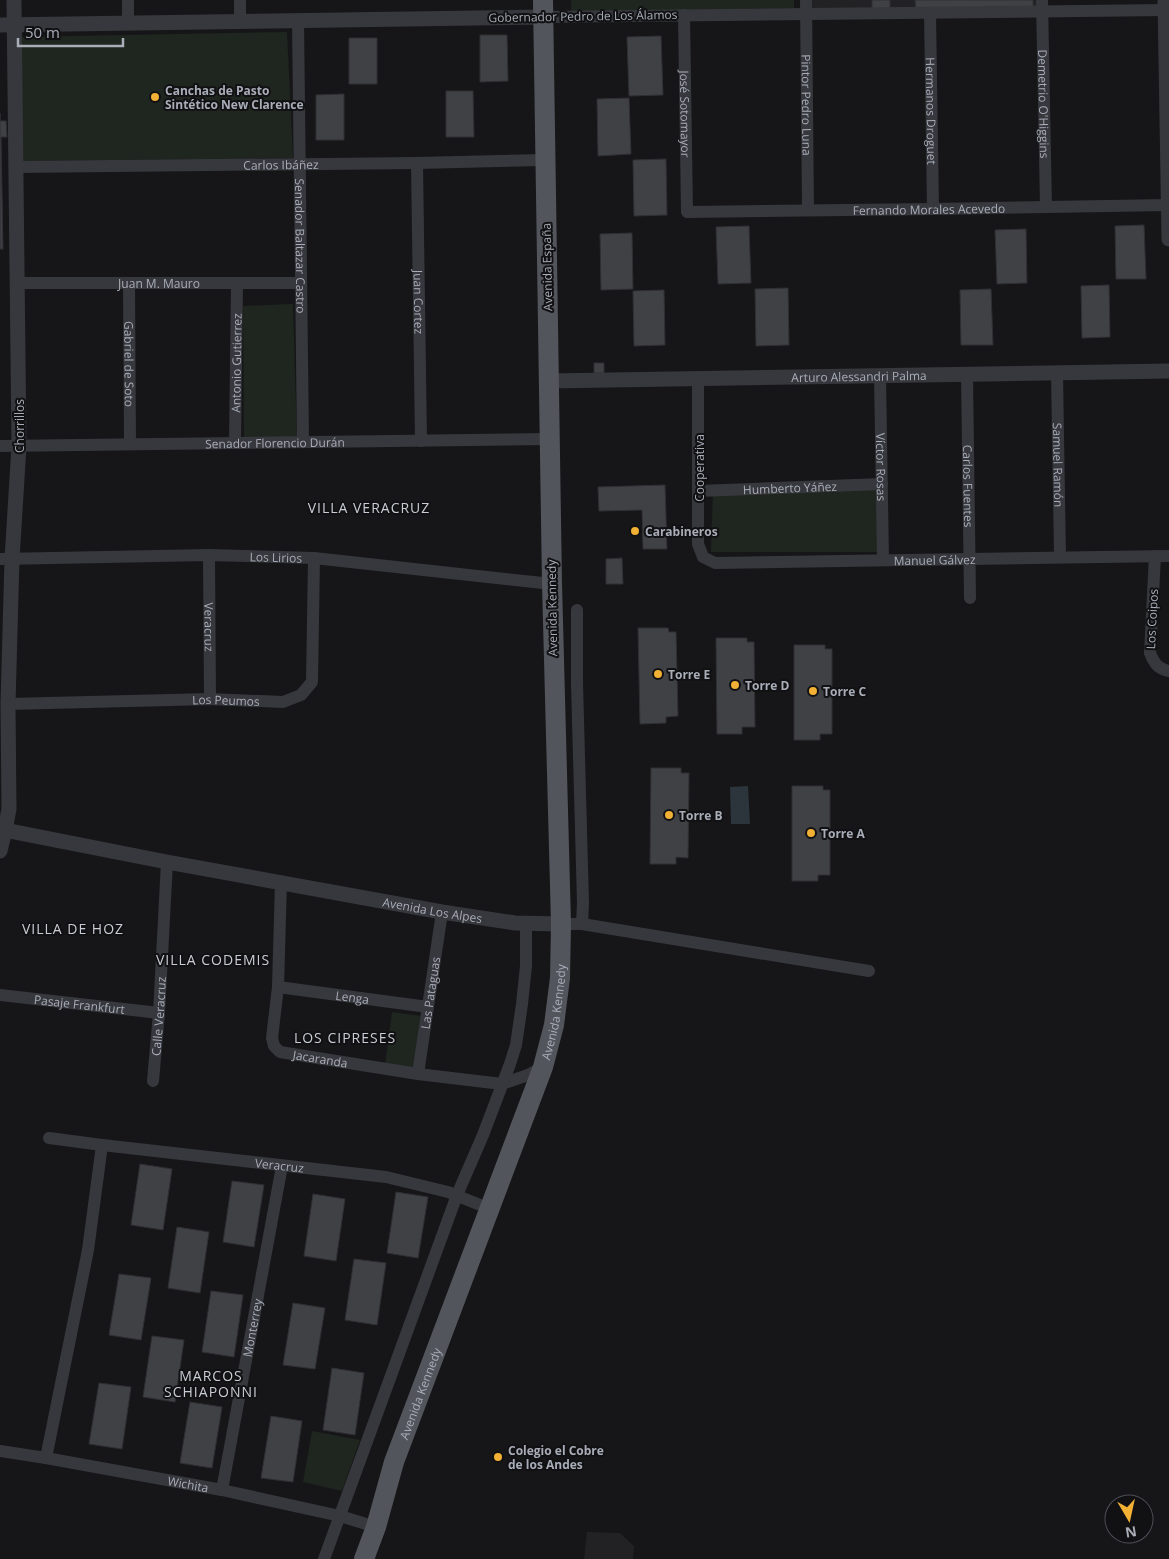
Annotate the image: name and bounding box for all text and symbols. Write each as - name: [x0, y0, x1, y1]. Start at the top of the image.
- street label: Gobernador Pedro de Los Álamos: [488, 6, 678, 26]
- scale bar: [18, 15, 122, 47]
- text: 50 m: [25, 22, 60, 42]
- street label: Demetrio O'Higgins: [1034, 49, 1054, 159]
- street label: Pintor Pedro Luna: [798, 54, 816, 156]
- street label: Hermanos Droguet: [922, 57, 941, 165]
- street label: José Sotomayor: [676, 69, 695, 158]
- place label: Canchas de Pasto Sintético New Clarence: [165, 82, 304, 113]
- marker: Canchas de Pasto Sintético New Clarence: [149, 91, 161, 103]
- street label: Carlos Ibáñez: [243, 155, 319, 173]
- street label: Senador Baltazar Castro: [291, 178, 310, 314]
- street label: Fernando Morales Acevedo: [853, 199, 1005, 218]
- street label: Avenida España: [538, 223, 556, 311]
- street label: Juan Cortez: [410, 269, 428, 335]
- street label: Juan M. Mauro: [117, 275, 200, 292]
- street label: Antonio Gutierrez: [227, 313, 245, 413]
- street label: Gabriel de Soto: [121, 321, 138, 407]
- street label: Arturo Alessandri Palma: [791, 366, 927, 386]
- street label: Chorrillos: [11, 399, 28, 453]
- street label: Samuel Ramón: [1049, 423, 1068, 507]
- street label: Senador Florencio Durán: [205, 433, 345, 452]
- street label: Víctor Rosas: [872, 433, 891, 502]
- street label: Cooperativa: [691, 434, 708, 502]
- street label: Carlos Fuentes: [959, 445, 978, 528]
- street label: Humberto Yáñez: [743, 477, 838, 498]
- district label: VILLA VERACRUZ: [308, 498, 430, 517]
- place label: Carabineros: [645, 523, 718, 540]
- marker: Carabineros: [629, 525, 641, 537]
- street label: Los Lirios: [249, 548, 303, 566]
- street label: Manuel Gálvez: [894, 550, 976, 569]
- street label: Avenida Kennedy: [543, 559, 561, 657]
- street label: Los Coipos: [1142, 588, 1162, 650]
- street label: Veracruz: [201, 602, 218, 652]
- place label: Torre E: [668, 666, 710, 683]
- marker: Torre E: [652, 668, 664, 680]
- place label: Torre D: [745, 677, 789, 694]
- marker: Torre D: [729, 679, 741, 691]
- place label: Torre C: [823, 683, 866, 700]
- marker: Torre C: [807, 685, 819, 697]
- street label: Los Peumos: [192, 690, 260, 710]
- place label: Torre B: [679, 807, 723, 824]
- marker: Torre B: [663, 809, 675, 821]
- place label: Torre A: [821, 825, 865, 842]
- marker: Torre A: [805, 827, 817, 839]
- street label: Avenida Los Alpes: [381, 893, 484, 926]
- district label: VILLA DE HOZ: [22, 919, 124, 938]
- district label: VILLA CODEMIS: [156, 950, 270, 969]
- street label: Las Pataguas: [416, 955, 444, 1030]
- street label: Avenida Kennedy: [537, 963, 569, 1062]
- street label: Calle Veracruz: [147, 976, 169, 1056]
- street label: Lenga: [335, 986, 370, 1008]
- street label: Pasaje Frankfurt: [33, 990, 126, 1018]
- district label: LOS CIPRESES: [294, 1028, 396, 1047]
- street label: Jacaranda: [291, 1046, 349, 1071]
- street label: Veracruz: [254, 1154, 305, 1176]
- street label: Monterrey: [238, 1296, 266, 1358]
- street label: Avenida Kennedy: [395, 1344, 445, 1442]
- district label: MARCOS SCHIAPONNI: [164, 1366, 258, 1401]
- place label: Colegio el Cobre de los Andes: [508, 1442, 604, 1473]
- marker: Colegio el Cobre de los Andes: [492, 1451, 504, 1463]
- street label: Wichita: [166, 1472, 210, 1496]
- north arrow: [1104, 1494, 1154, 1544]
- text: N: [1124, 1522, 1138, 1543]

